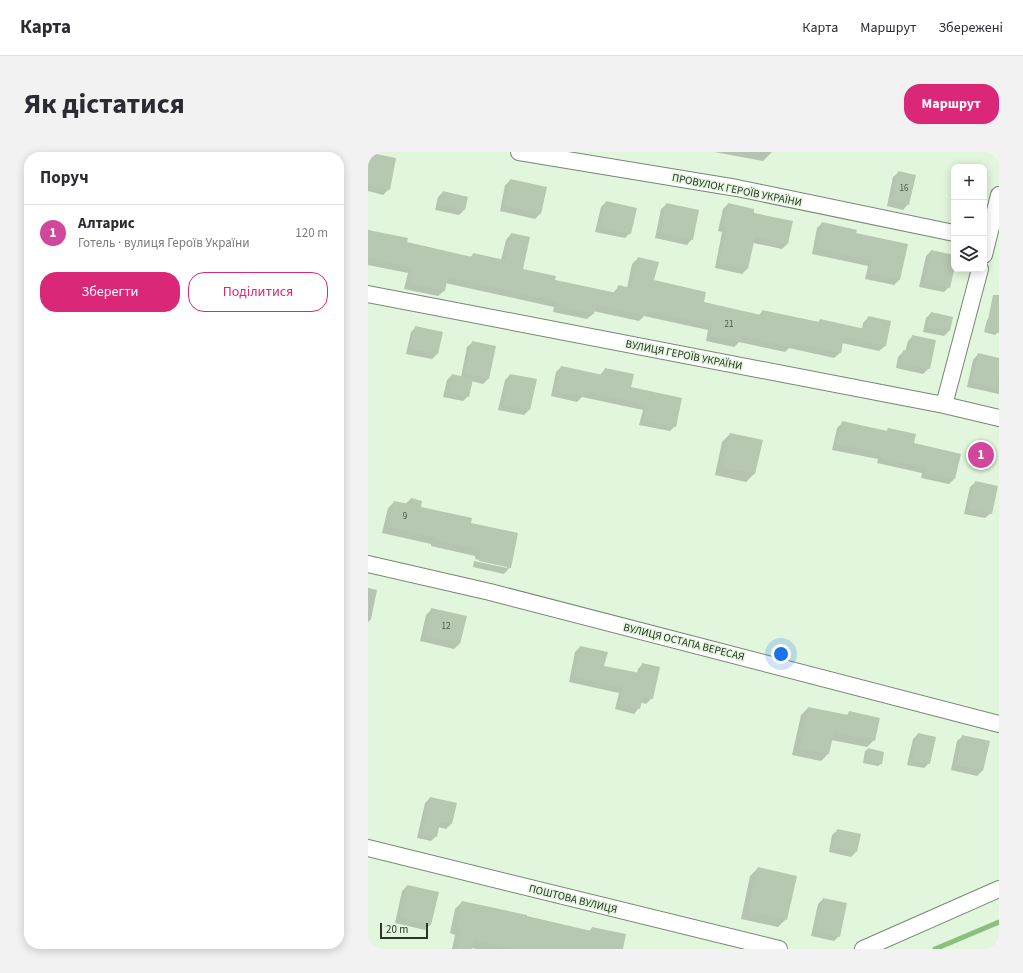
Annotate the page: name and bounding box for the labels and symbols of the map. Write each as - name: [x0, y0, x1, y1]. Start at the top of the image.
- street label: ПРОВУЛОК ГЕРОЇВ УКРАЇНИ: [671, 170, 803, 210]
- house number: 16: [900, 182, 909, 195]
- house number: 21: [725, 318, 733, 331]
- street label: ВУЛИЦЯ ГЕРОЇВ УКРАЇНИ: [624, 336, 744, 374]
- pin: 1: [968, 440, 994, 470]
- house number: 9: [403, 510, 408, 523]
- house number: 12: [442, 620, 451, 633]
- street label: ВУЛИЦЯ ОСТАПА ВЕРЕСАЯ: [622, 620, 746, 664]
- your location: [771, 644, 791, 664]
- street label: ПОШТОВА ВУЛИЦЯ: [527, 881, 619, 917]
- scale bar: [380, 921, 428, 940]

